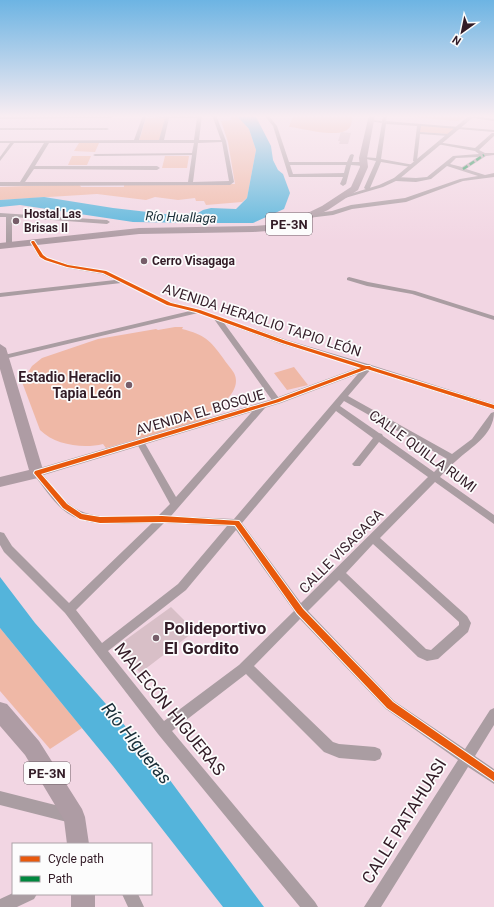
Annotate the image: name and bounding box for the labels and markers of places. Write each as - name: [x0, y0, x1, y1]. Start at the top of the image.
- place label: Hostal Las Brisas II: [24, 207, 81, 235]
- marker: Hostal Las Brisas II: [11, 216, 21, 226]
- place label: Cerro Visagaga: [152, 254, 235, 268]
- marker: Cerro Visagaga: [139, 256, 149, 266]
- place label: Estadio Heraclio Tapia León: [18, 369, 121, 401]
- marker: Estadio Heraclio Tapia León: [124, 380, 134, 390]
- place label: Polideportivo El Gordito: [164, 618, 267, 658]
- marker: Polideportivo El Gordito: [151, 633, 161, 643]

